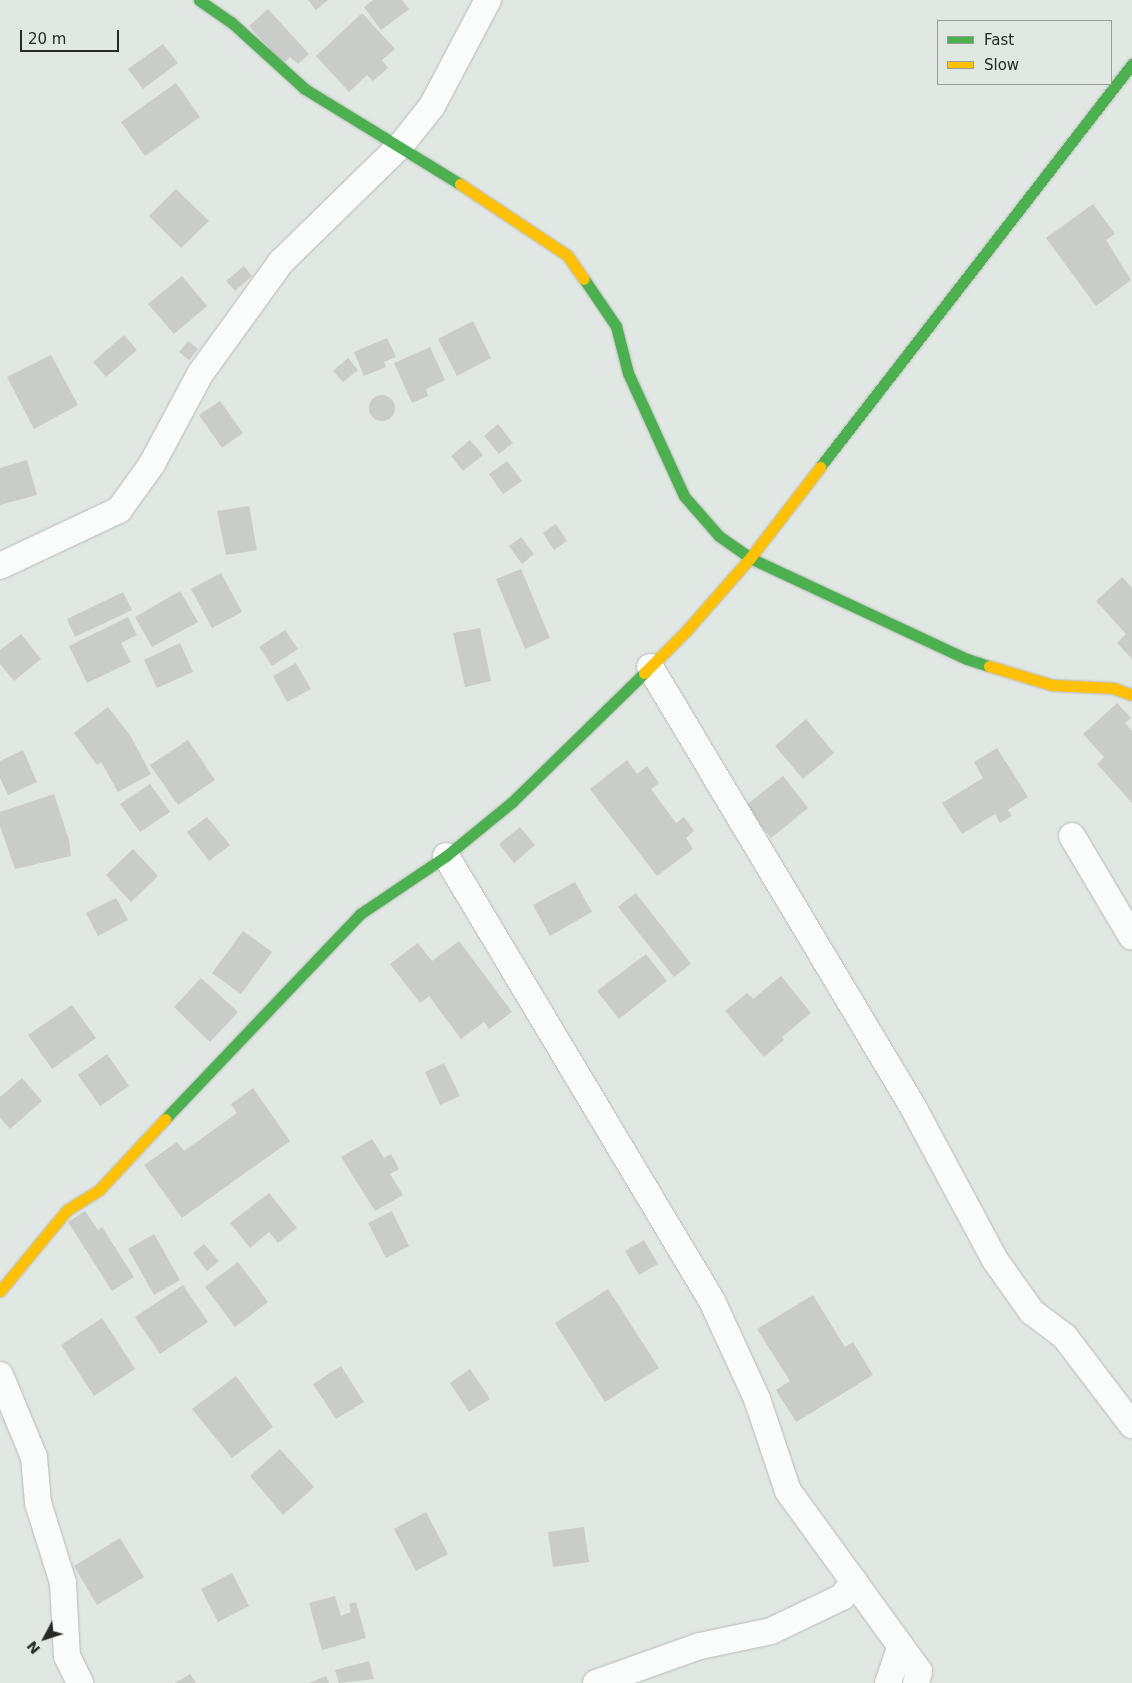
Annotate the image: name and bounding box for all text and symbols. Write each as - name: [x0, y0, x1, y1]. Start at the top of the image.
- scale bar: [22, 20, 121, 52]
- legend: [937, 20, 1112, 85]
- text: 20 m: [28, 30, 66, 48]
- text: Fast: [984, 31, 1014, 49]
- text: Slow: [984, 56, 1019, 74]
- north arrow: [20, 1613, 70, 1663]
- text: N: [24, 1638, 43, 1657]

